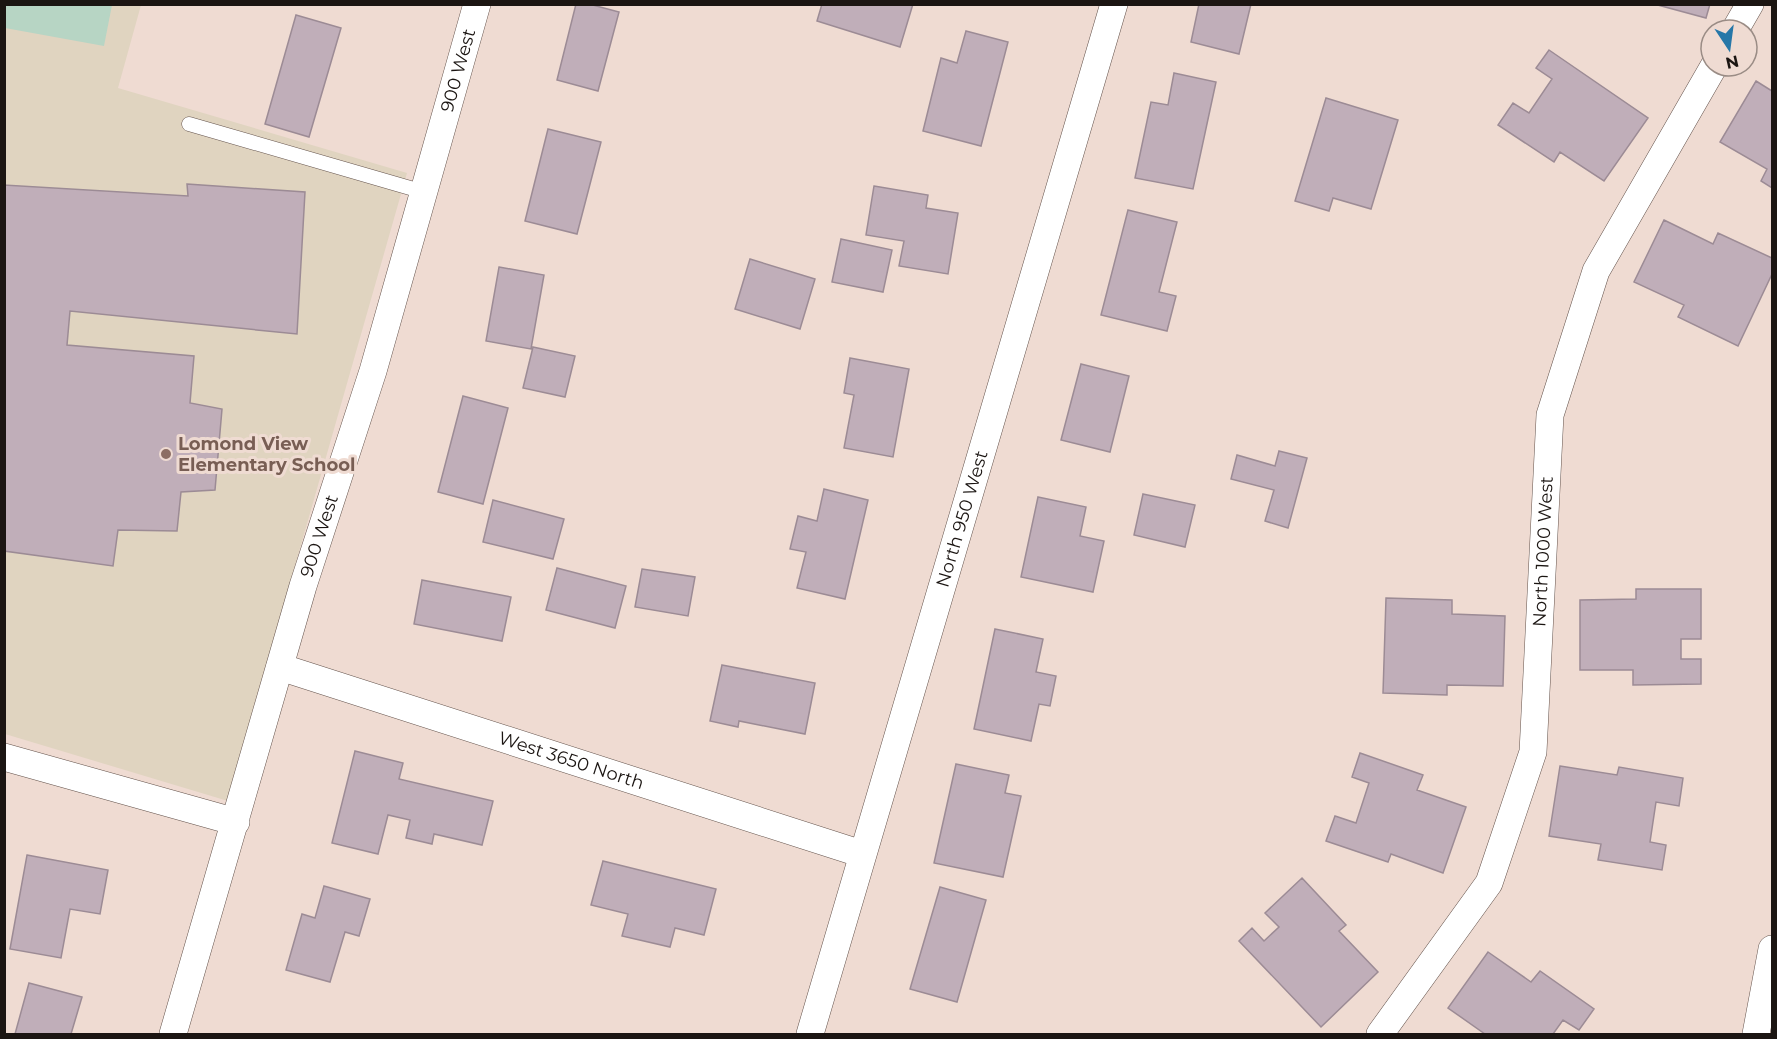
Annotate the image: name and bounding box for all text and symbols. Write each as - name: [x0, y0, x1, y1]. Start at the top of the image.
- north arrow: [1699, 18, 1759, 78]
- street label: 900 West: [436, 26, 480, 115]
- text: N: [1724, 51, 1741, 73]
- place label: Lomond View Elementary School: [178, 433, 355, 476]
- marker: Lomond View Elementary School: [159, 447, 173, 461]
- street label: North 950 West: [931, 448, 993, 590]
- street label: North 1000 West: [1528, 476, 1558, 627]
- street label: 900 West: [296, 492, 343, 580]
- street label: West 3650 North: [496, 727, 647, 794]

